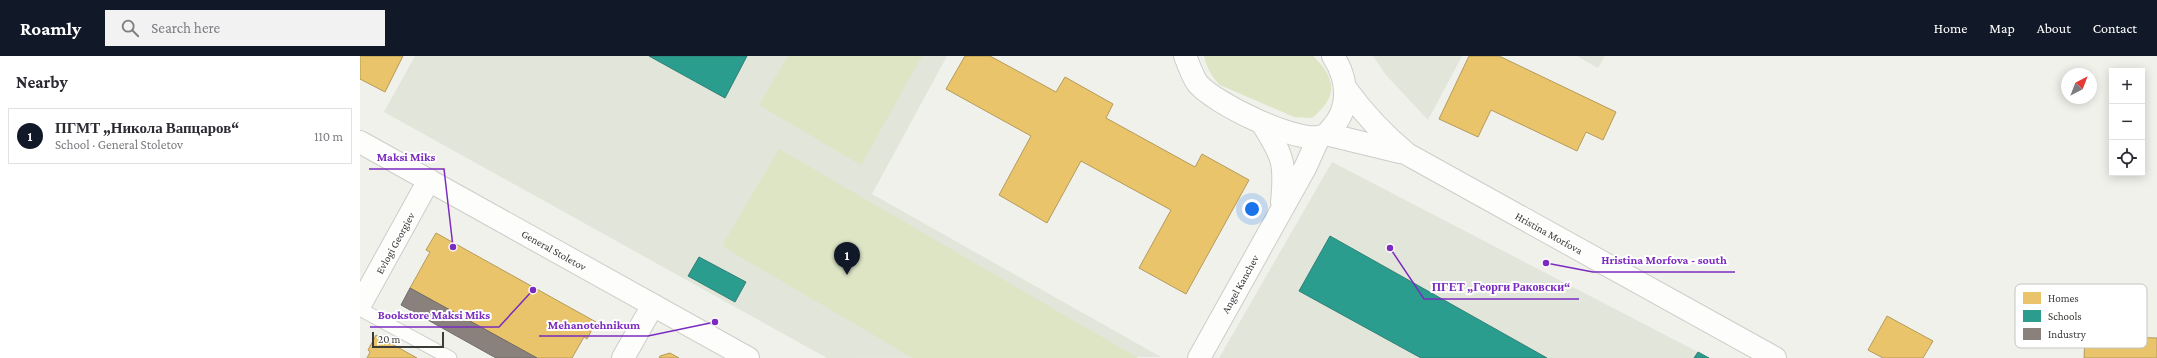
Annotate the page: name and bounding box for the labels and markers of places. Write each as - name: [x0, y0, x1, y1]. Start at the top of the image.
- callout: Maksi Miks: [369, 145, 444, 169]
- pin: 1: [834, 242, 860, 275]
- callout: Hristina Morfova - south: [1593, 248, 1735, 272]
- callout: ПГЕТ „Георги Раковски“: [1424, 275, 1579, 299]
- callout: Bookstore Maksi Miks: [370, 303, 499, 327]
- callout: Mehanotehnikum: [539, 312, 648, 336]

